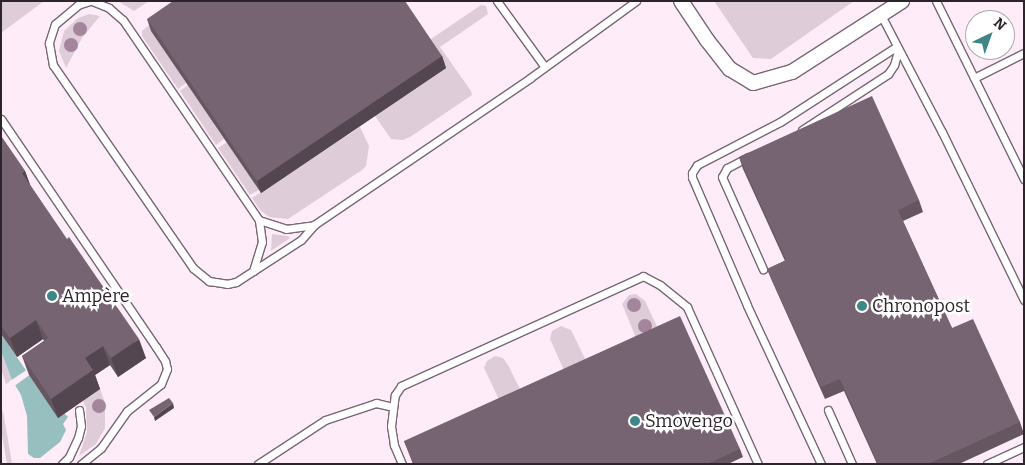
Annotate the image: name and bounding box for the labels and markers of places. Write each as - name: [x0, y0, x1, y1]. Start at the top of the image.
- place label: Ampère: [62, 285, 130, 307]
- marker: Ampère: [46, 290, 58, 302]
- place label: Chronopost: [872, 295, 970, 317]
- marker: Chronopost: [856, 300, 868, 312]
- place label: Smovengo: [645, 410, 733, 432]
- marker: Smovengo: [629, 415, 641, 427]

